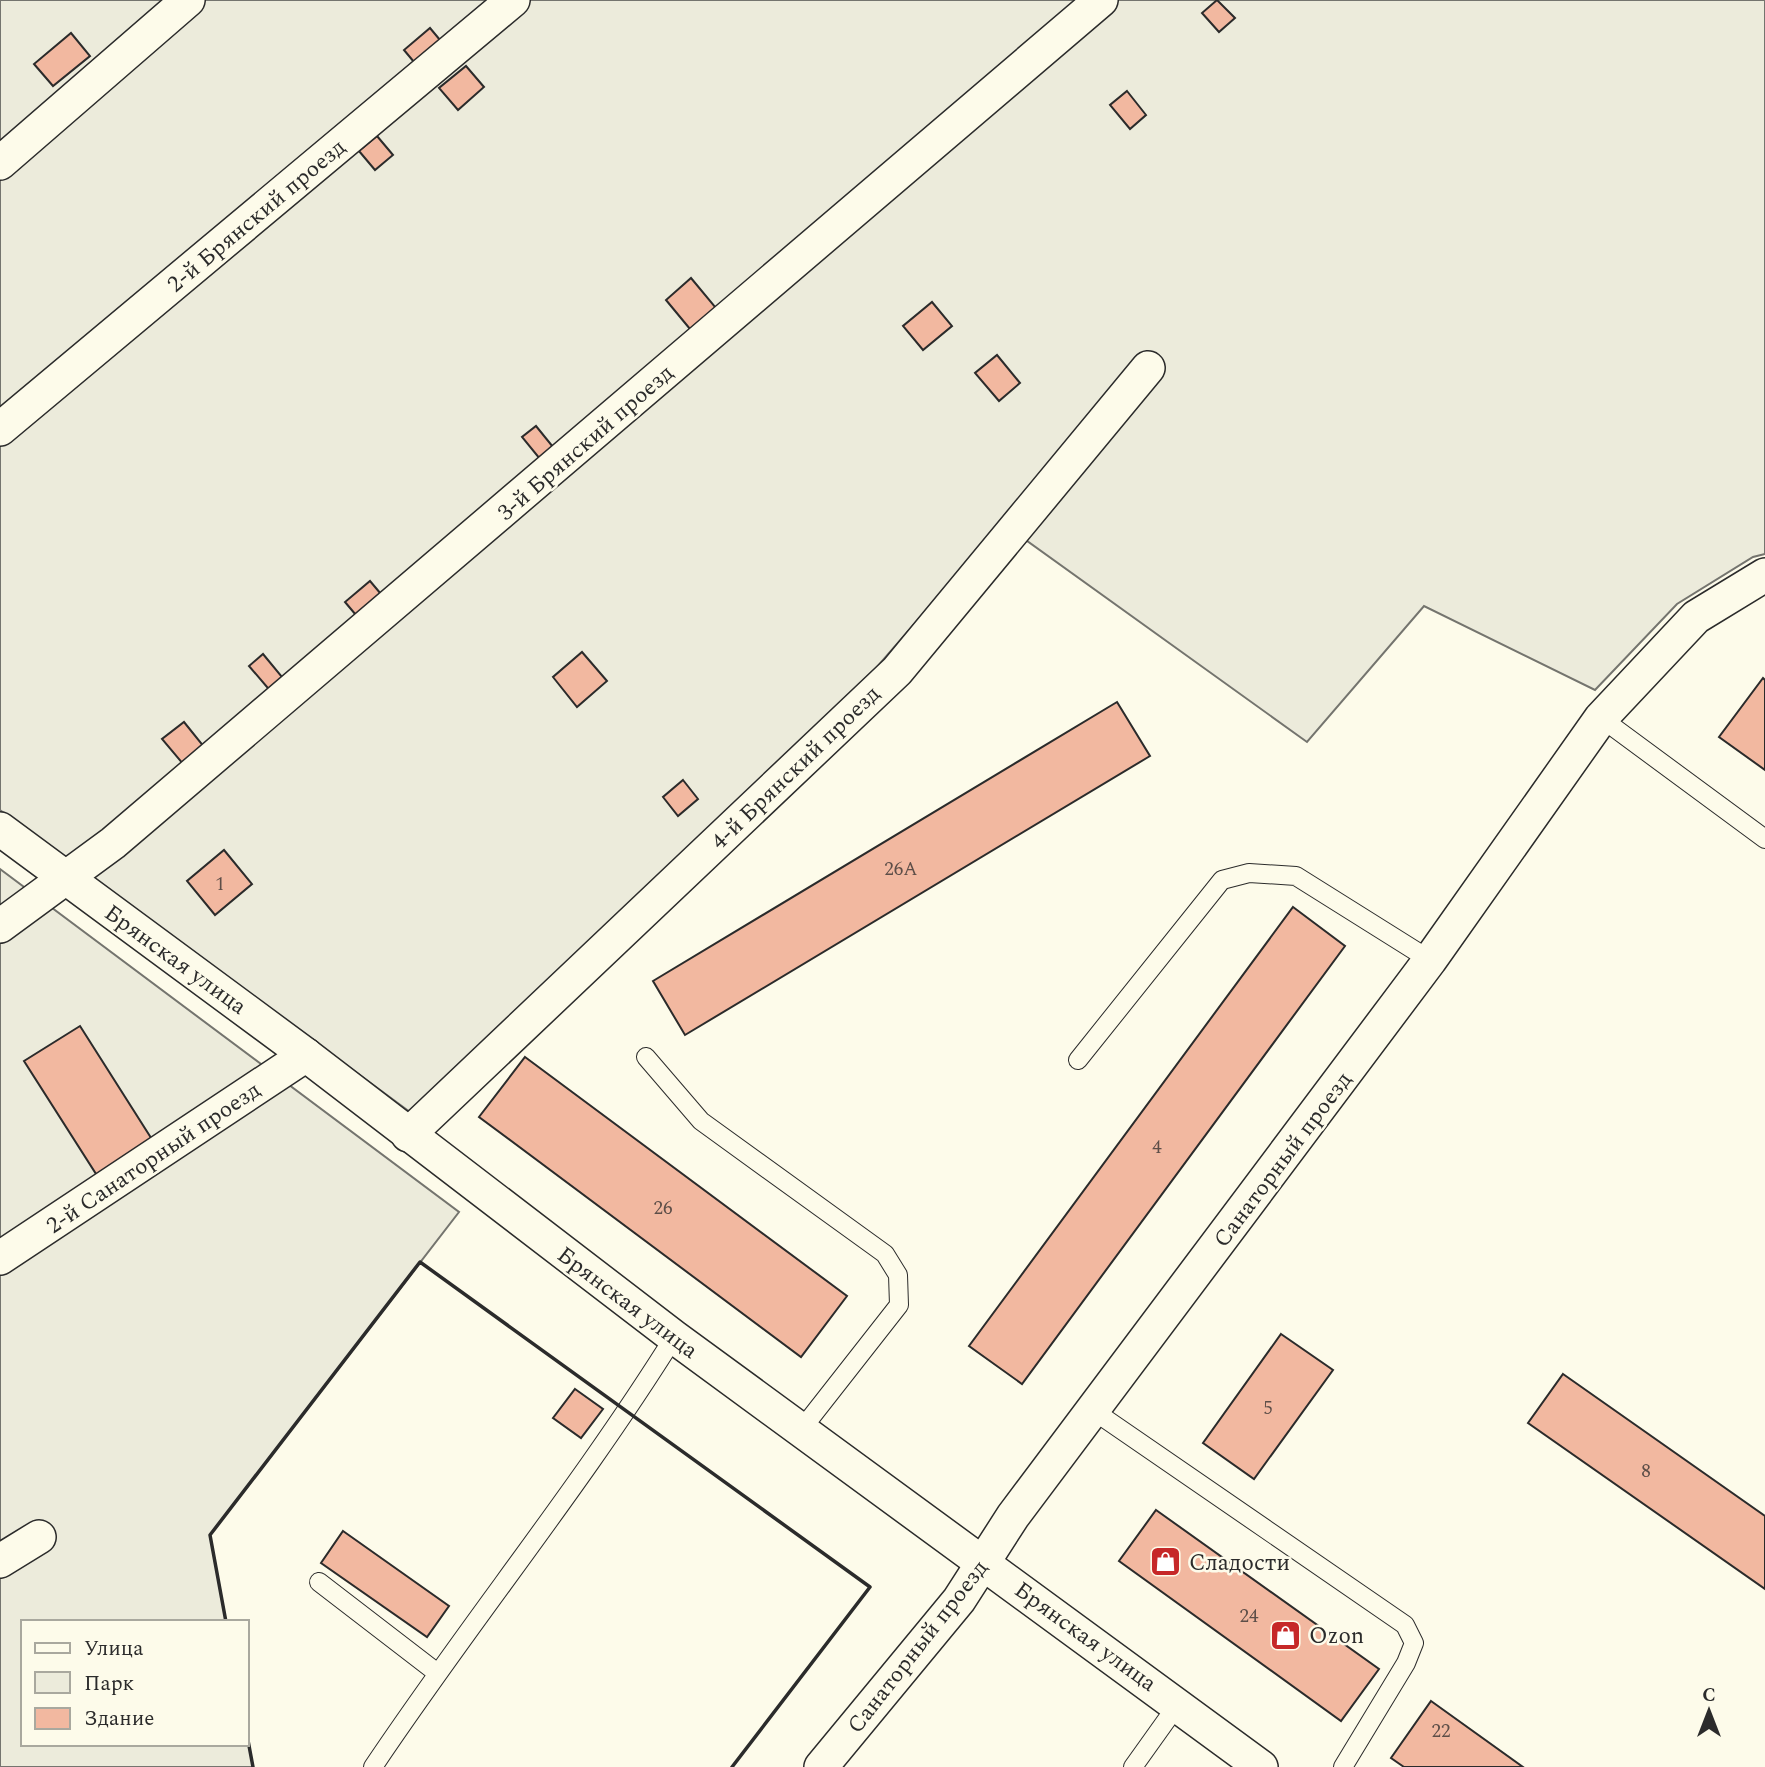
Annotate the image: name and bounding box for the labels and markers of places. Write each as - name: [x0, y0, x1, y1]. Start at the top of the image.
- shop icon: Сладости: [1149, 1545, 1183, 1579]
- place label: Сладости: [1189, 1546, 1290, 1581]
- shop icon: Ozon: [1269, 1618, 1303, 1652]
- place label: Ozon: [1309, 1619, 1364, 1654]

